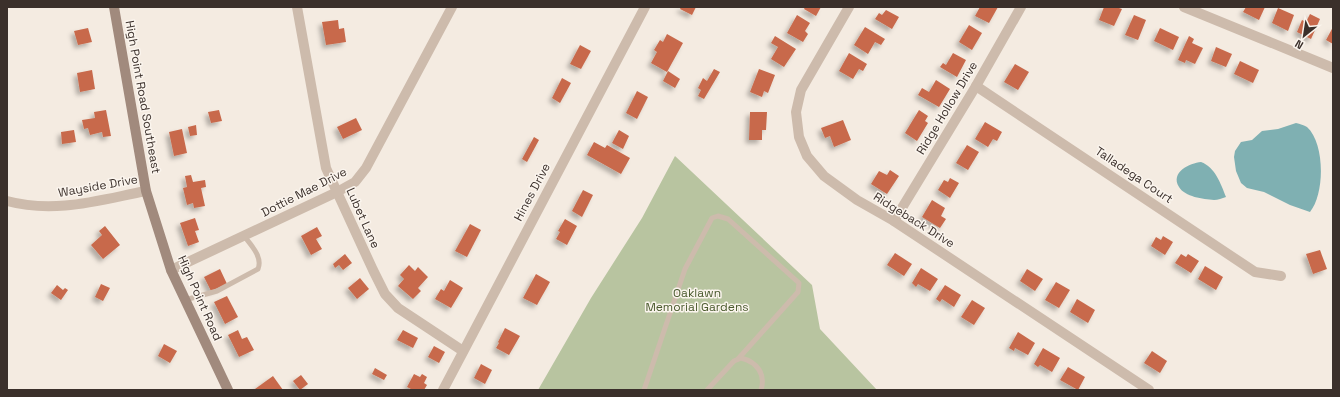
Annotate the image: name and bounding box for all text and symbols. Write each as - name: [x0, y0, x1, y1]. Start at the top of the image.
- north arrow: [1284, 16, 1324, 56]
- street label: High Point Road Southeast: [122, 19, 164, 175]
- text: N: [1292, 37, 1306, 53]
- street label: Ridge Hollow Drive: [913, 58, 981, 158]
- street label: Talladega Court: [1092, 143, 1176, 207]
- street label: Hines Drive: [510, 160, 554, 224]
- street label: Dottie Mae Drive: [259, 164, 349, 220]
- street label: Wayside Drive: [57, 171, 139, 201]
- street label: Lubet Lane: [342, 185, 384, 251]
- street label: Ridgeback Drive: [870, 189, 958, 251]
- street label: High Point Road: [174, 253, 226, 343]
- park label: Oaklawn Memorial Gardens: [645, 285, 749, 315]

